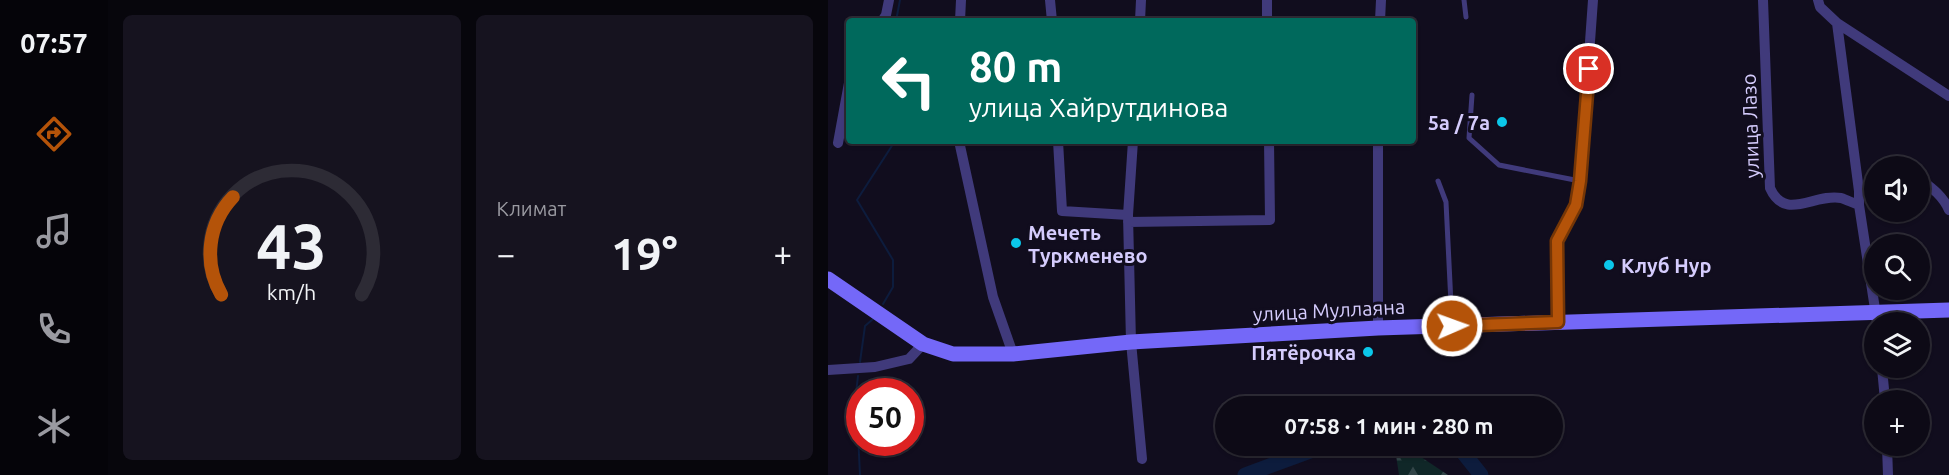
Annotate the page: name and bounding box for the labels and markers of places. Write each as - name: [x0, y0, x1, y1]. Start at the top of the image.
- pin: [1563, 43, 1614, 94]
- place label: 5а / 7а: [1428, 111, 1490, 134]
- marker: 5а / 7а: [1495, 115, 1509, 129]
- place label: Мечеть Туркменево: [1028, 221, 1148, 267]
- marker: Мечеть Туркменево: [1009, 236, 1023, 250]
- place label: Клуб Нур: [1621, 254, 1711, 277]
- marker: Клуб Нур: [1602, 258, 1616, 272]
- place label: Пятёрочка: [1251, 341, 1356, 364]
- marker: Пятёрочка: [1361, 345, 1375, 359]

